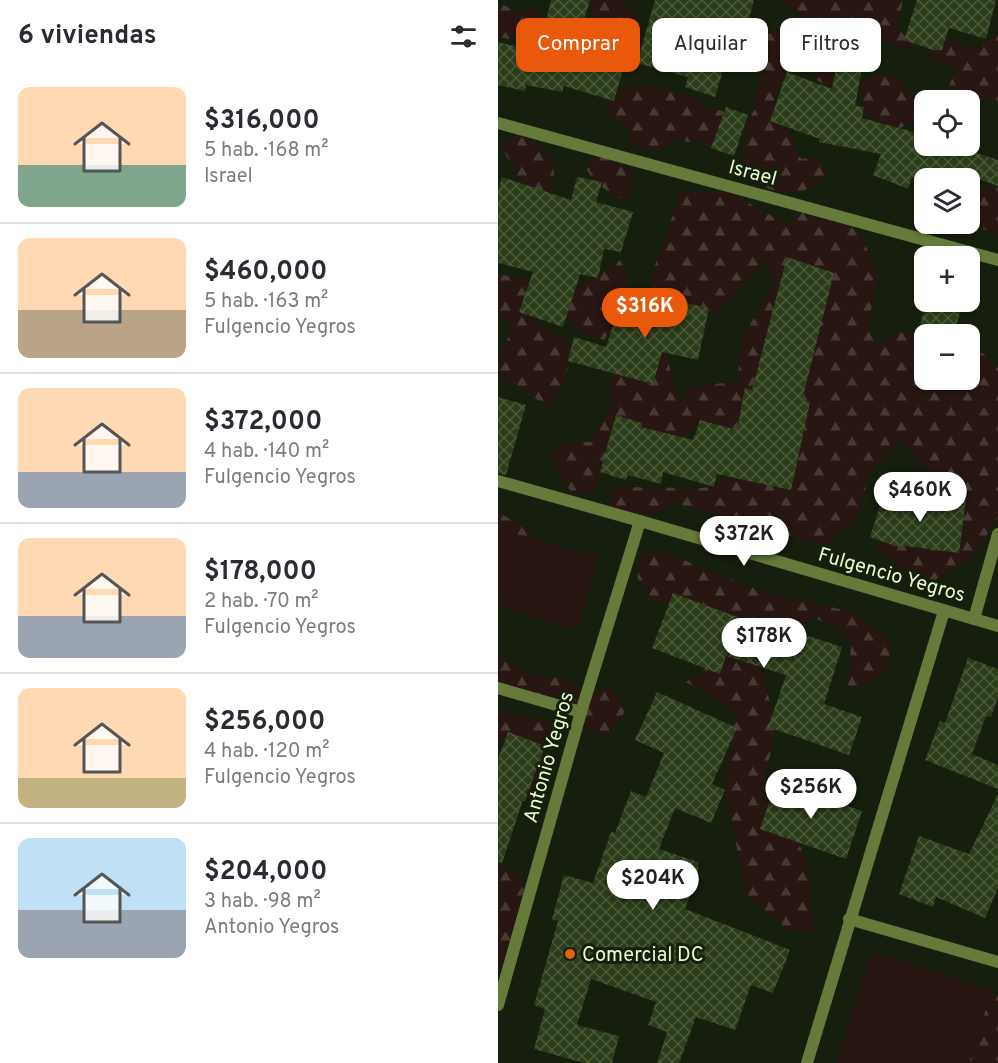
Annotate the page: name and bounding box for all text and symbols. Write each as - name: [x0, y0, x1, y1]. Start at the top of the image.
- chip: Comprar: [516, 18, 640, 72]
- chip: Alquilar: [652, 18, 768, 72]
- chip: Filtros: [780, 18, 881, 72]
- text: 6 viviendas: [18, 20, 157, 53]
- icon: filters: [447, 20, 480, 53]
- map controls: [914, 90, 980, 390]
- button: locate: [914, 90, 980, 156]
- text: $316,000: [204, 105, 320, 138]
- icon: home: [66, 111, 138, 183]
- text: 5 hab. · 168 m²: [204, 138, 329, 164]
- street label: Israel: [726, 155, 779, 193]
- text: Israel: [204, 164, 253, 190]
- button: layers: [914, 168, 980, 234]
- button: +: [914, 246, 980, 312]
- text: $460,000: [204, 256, 327, 289]
- icon: home: [66, 262, 138, 334]
- pin: $316K: [603, 288, 687, 339]
- text: 5 hab. · 163 m²: [204, 289, 328, 315]
- text: $316K: [616, 294, 674, 320]
- text: Fulgencio Yegros: [204, 315, 356, 341]
- button: −: [914, 324, 980, 390]
- text: $372,000: [204, 406, 322, 439]
- icon: home: [66, 412, 138, 484]
- text: 4 hab. · 140 m²: [204, 439, 329, 465]
- text: Fulgencio Yegros: [204, 465, 356, 491]
- pin: $460K: [878, 472, 962, 523]
- text: $460K: [888, 478, 952, 504]
- pin: $372K: [702, 516, 786, 567]
- text: $372K: [714, 522, 774, 548]
- street label: Fulgencio Yegros: [815, 542, 968, 609]
- text: $178,000: [204, 556, 317, 589]
- icon: home: [66, 562, 138, 634]
- text: 2 hab. · 70 m²: [204, 589, 319, 615]
- text: Fulgencio Yegros: [204, 615, 356, 641]
- pin: $178K: [722, 618, 806, 669]
- text: $178K: [736, 624, 792, 650]
- street label: Antonio Yegros: [519, 689, 581, 826]
- text: $256,000: [204, 706, 325, 739]
- icon: home: [66, 712, 138, 784]
- text: 4 hab. · 120 m²: [204, 739, 329, 765]
- text: Fulgencio Yegros: [204, 765, 356, 791]
- pin: $256K: [769, 769, 853, 820]
- text: $256K: [780, 775, 842, 801]
- text: $204,000: [204, 856, 327, 889]
- pin: $204K: [611, 860, 695, 911]
- icon: home: [66, 862, 138, 934]
- text: $204K: [621, 866, 685, 892]
- text: 3 hab. · 98 m²: [204, 889, 321, 915]
- text: Antonio Yegros: [204, 915, 339, 941]
- place label: Comercial DC: [582, 943, 704, 969]
- marker: Comercial DC: [563, 947, 577, 961]

